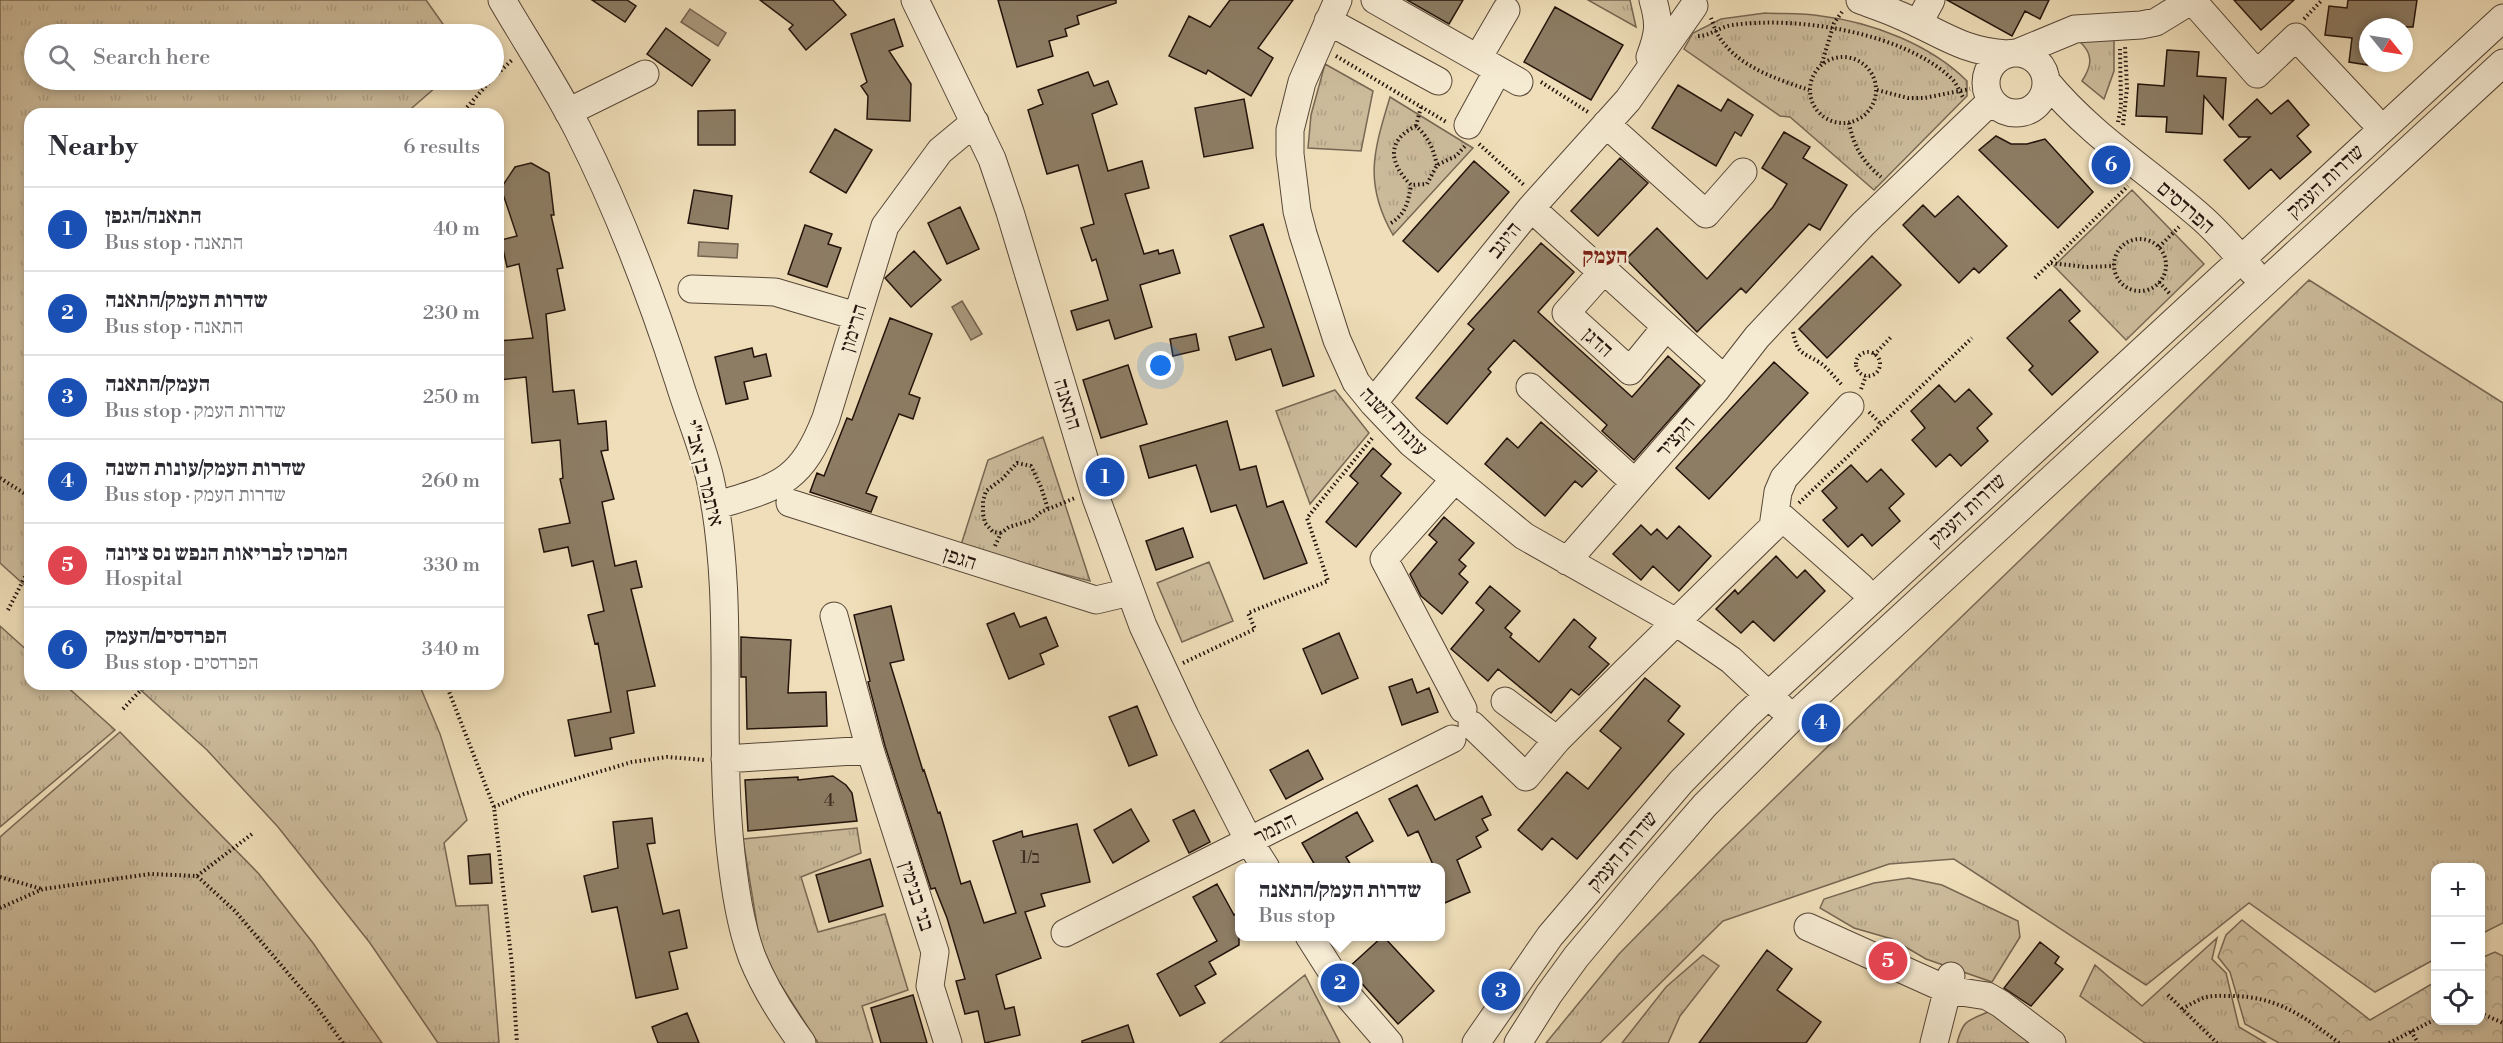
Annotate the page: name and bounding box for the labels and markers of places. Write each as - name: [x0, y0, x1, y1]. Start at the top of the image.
- pin: 6: [2092, 142, 2130, 188]
- pin: 1: [1086, 454, 1124, 500]
- pin: 4: [1802, 700, 1840, 746]
- pin: 5: [1868, 938, 1908, 984]
- pin: 2: [1320, 960, 1360, 1006]
- pin: 3: [1482, 968, 1520, 1014]

